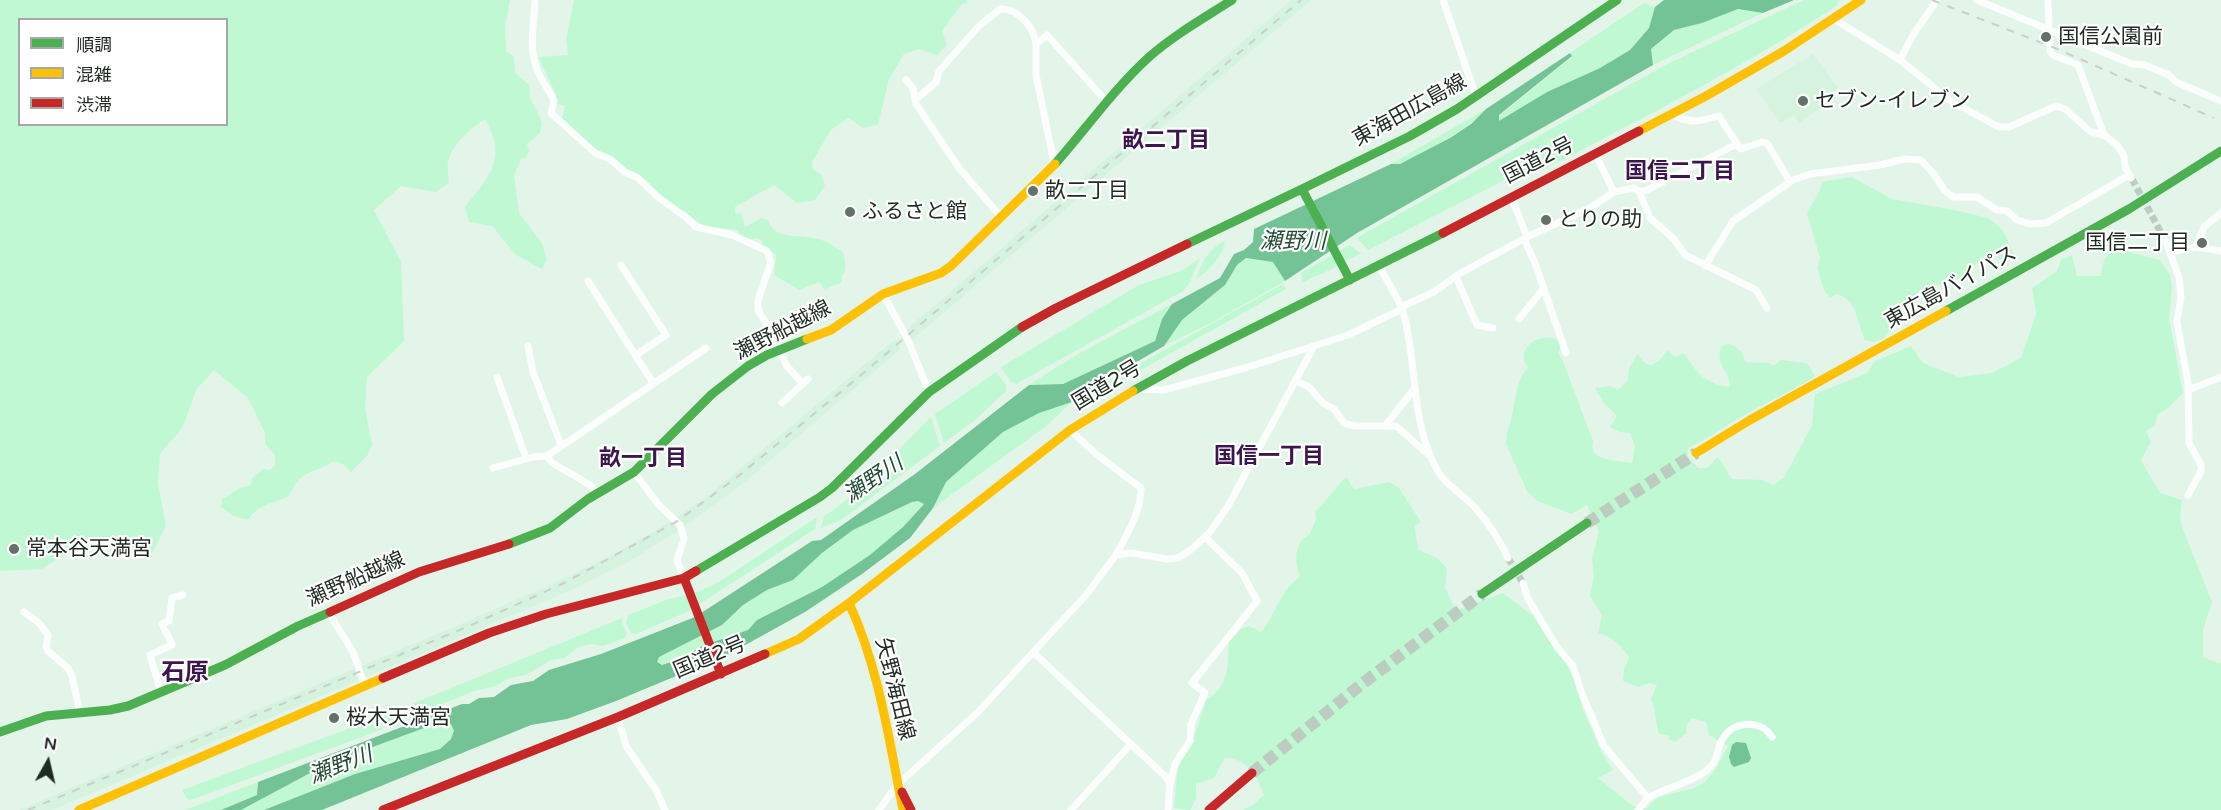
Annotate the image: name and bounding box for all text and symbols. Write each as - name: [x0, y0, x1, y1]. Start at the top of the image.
- legend: [18, 18, 228, 126]
- place label: 国信公園前: [2058, 24, 2163, 50]
- marker: 国信公園前: [2039, 30, 2053, 44]
- text: 順調: [76, 34, 112, 56]
- text: 混雑: [76, 64, 112, 86]
- street label: 東海田広島線: [1349, 69, 1471, 153]
- place label: セブン-イレブン: [1815, 88, 1971, 114]
- text: 渋滞: [76, 94, 112, 116]
- marker: セブン-イレブン: [1796, 94, 1810, 108]
- district label: 畝二丁目: [1122, 128, 1210, 154]
- street label: 国道2号: [1499, 132, 1579, 190]
- district label: 国信二丁目: [1625, 159, 1735, 185]
- place label: 畝二丁目: [1045, 178, 1129, 204]
- marker: 畝二丁目: [1026, 184, 1040, 198]
- place label: ふるさと館: [862, 199, 967, 225]
- marker: ふるさと館: [843, 205, 857, 219]
- place label: とりの助: [1558, 207, 1642, 233]
- marker: とりの助: [1539, 213, 1553, 227]
- water label: 瀬野川: [1260, 229, 1326, 255]
- place label: 国信二丁目: [2085, 230, 2190, 256]
- marker: 国信二丁目: [2195, 236, 2209, 250]
- street label: 東広島バイパス: [1881, 241, 2021, 335]
- street label: 瀬野船越線: [731, 296, 835, 366]
- street label: 国道2号: [1068, 356, 1146, 416]
- district label: 国信一丁目: [1214, 444, 1324, 470]
- district label: 畝一丁目: [599, 446, 687, 472]
- water label: 瀬野川: [839, 451, 909, 509]
- place label: 常本谷天満宮: [26, 536, 152, 562]
- marker: 常本谷天満宮: [7, 542, 21, 556]
- street label: 瀬野船越線: [303, 547, 409, 613]
- street label: 国道2号: [670, 632, 750, 684]
- street label: 矢野海田線: [869, 635, 919, 743]
- district label: 石原: [161, 660, 209, 688]
- place label: 桜木天満宮: [346, 705, 451, 731]
- marker: 桜木天満宮: [327, 711, 341, 725]
- north arrow: [18, 732, 78, 792]
- text: N: [43, 733, 58, 755]
- water label: 瀬野川: [305, 742, 377, 790]

